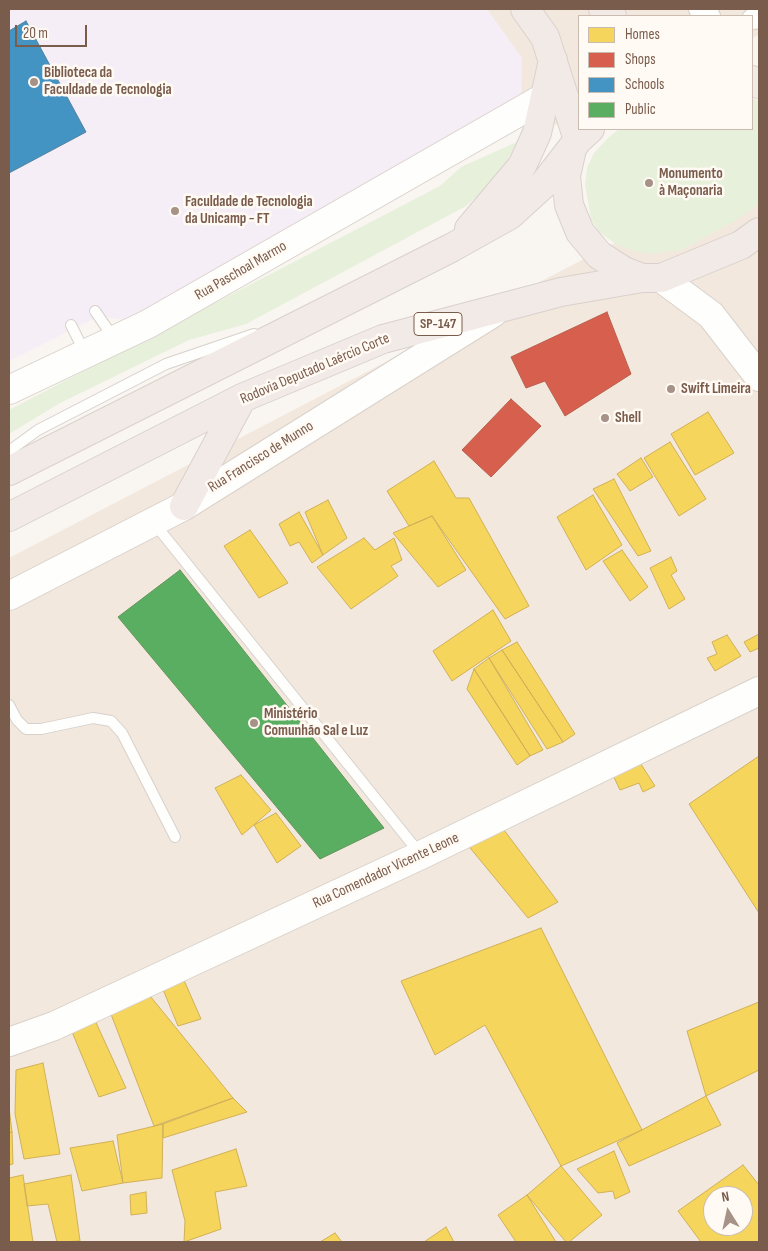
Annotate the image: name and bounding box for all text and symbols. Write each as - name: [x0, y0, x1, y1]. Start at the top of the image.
- scale bar: [18, 15, 90, 47]
- legend: [578, 15, 753, 130]
- text: 20 m: [23, 24, 48, 43]
- text: Homes: [625, 25, 660, 44]
- text: Shops: [625, 50, 656, 69]
- place label: Biblioteca da Faculdade de Tecnologia: [44, 64, 172, 99]
- text: Schools: [625, 75, 664, 94]
- marker: Biblioteca da Faculdade de Tecnologia: [28, 76, 40, 88]
- text: Public: [625, 100, 656, 119]
- place label: Monumento à Maçonaria: [659, 165, 723, 200]
- marker: Monumento à Maçonaria: [643, 177, 655, 189]
- place label: Faculdade de Tecnologia da Unicamp - FT: [185, 193, 313, 228]
- marker: Faculdade de Tecnologia da Unicamp - FT: [169, 205, 181, 217]
- street label: Rua Paschoal Marmo: [192, 237, 290, 305]
- road number: SP-147: [414, 312, 462, 336]
- street label: Rodovia Deputado Laércio Corte: [238, 329, 392, 409]
- place label: Swift Limeira: [681, 380, 751, 398]
- marker: Swift Limeira: [665, 383, 677, 395]
- place label: Shell: [615, 409, 641, 427]
- marker: Shell: [599, 412, 611, 424]
- street label: Rua Francisco de Munno: [205, 417, 317, 497]
- place label: Ministério Comunhão Sal e Luz: [264, 705, 368, 740]
- marker: Ministério Comunhão Sal e Luz: [248, 717, 260, 729]
- street label: Rua Comendador Vicente Leone: [310, 829, 462, 913]
- north arrow: [703, 1186, 753, 1236]
- text: N: [720, 1188, 731, 1206]

